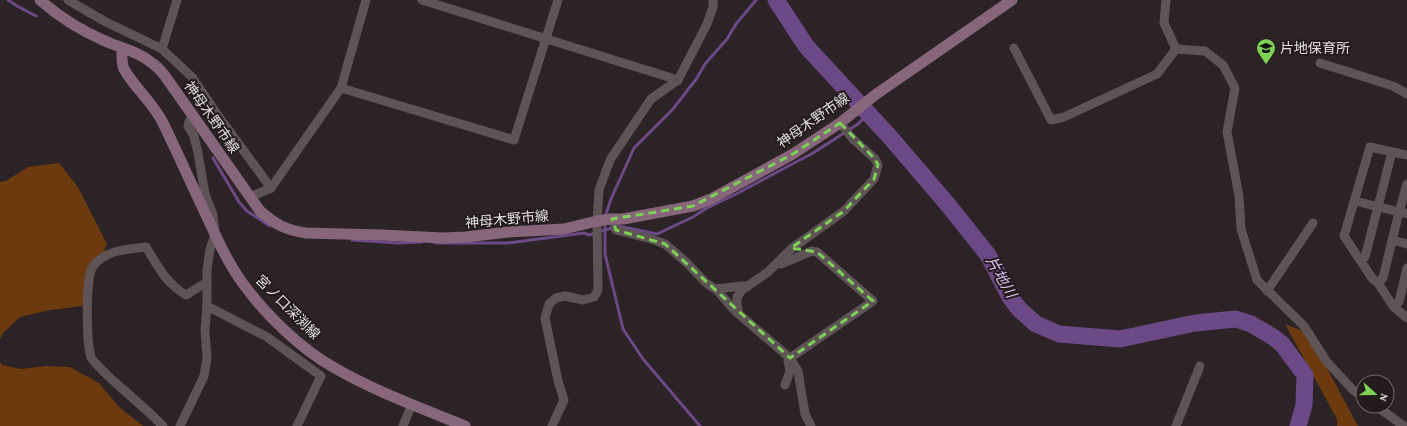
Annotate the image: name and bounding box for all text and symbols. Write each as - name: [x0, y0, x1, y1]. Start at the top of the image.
- school or university icon: 片地保育所: [1255, 37, 1277, 65]
- place label: 片地保育所: [1280, 40, 1350, 56]
- street label: 神母木野市線: [181, 78, 243, 156]
- street label: 神母木野市線: [774, 89, 852, 151]
- street label: 神母木野市線: [464, 207, 550, 231]
- water label: 片地川: [983, 254, 1020, 302]
- street label: 宮ノ口深渕線: [253, 272, 323, 342]
- north arrow: [1355, 374, 1395, 414]
- text: N: [1377, 392, 1391, 404]

